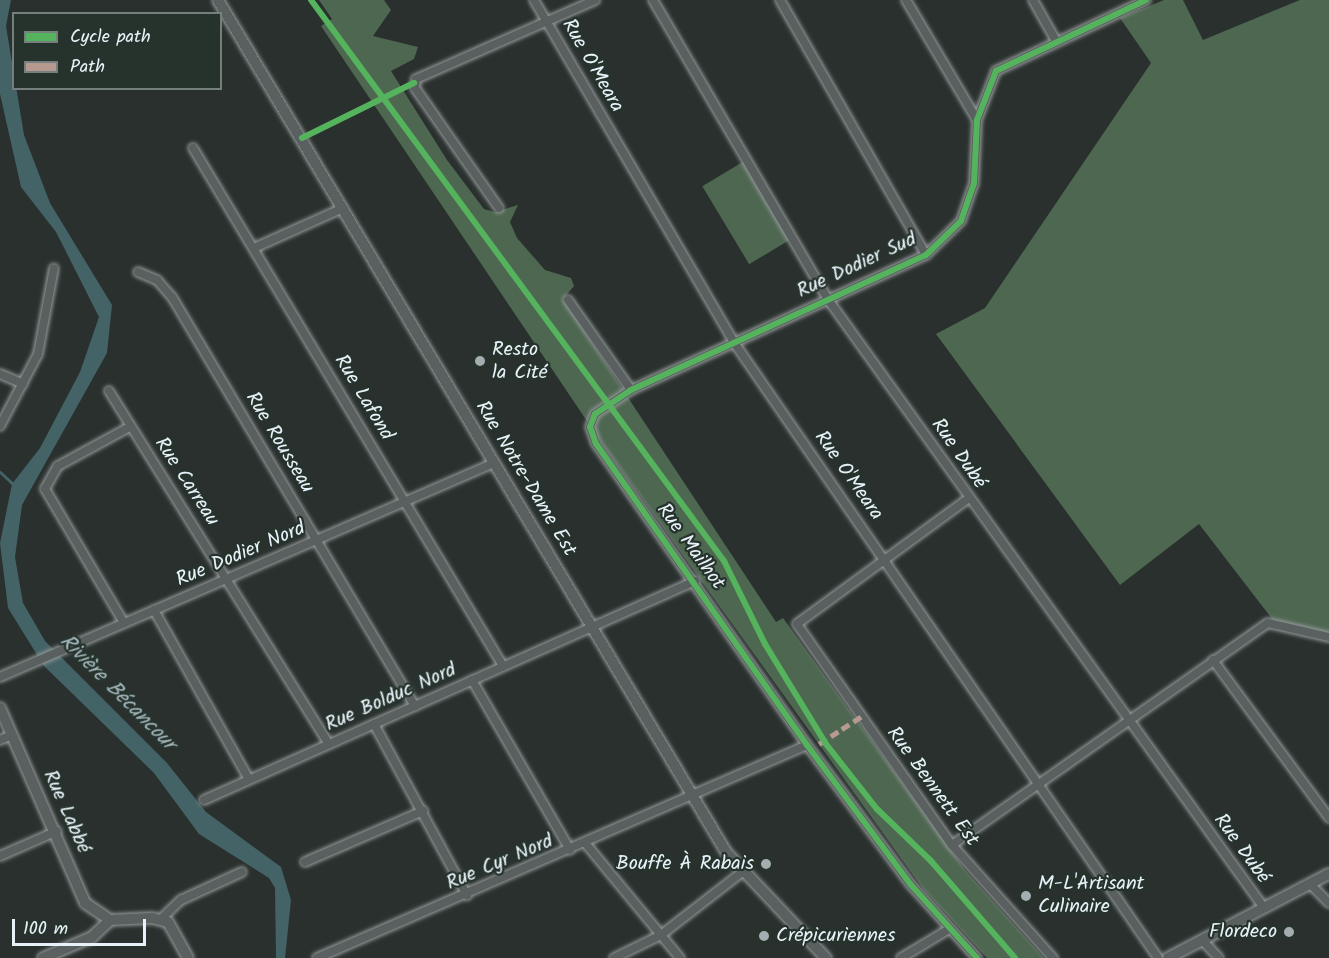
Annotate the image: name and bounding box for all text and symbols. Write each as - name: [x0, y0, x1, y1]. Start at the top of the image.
- legend: [12, 12, 222, 90]
- street label: Rue O'Meara: [556, 15, 628, 117]
- text: Cycle path: [70, 23, 151, 52]
- text: Path: [70, 53, 105, 82]
- street label: Rue Dodier Sud: [794, 228, 920, 304]
- place label: Resto la Cité: [492, 338, 548, 385]
- street label: Rue Lafond: [328, 351, 398, 445]
- marker: Resto la Cité: [473, 354, 487, 368]
- street label: Rue Rousseau: [239, 388, 319, 498]
- street label: Rue Notre-Dame Est: [469, 397, 581, 561]
- street label: Rue Dubé: [925, 414, 991, 494]
- street label: Rue O'Meara: [808, 427, 888, 525]
- street label: Rue Carreau: [148, 433, 224, 531]
- street label: Rue Mailhot: [651, 499, 729, 595]
- street label: Rue Dodier Nord: [173, 517, 309, 593]
- water label: Rivière Bécancour: [54, 630, 180, 756]
- street label: Rue Bolduc Nord: [322, 658, 460, 738]
- street label: Rue Bennett Est: [881, 723, 983, 851]
- street label: Rue Labbé: [37, 767, 95, 857]
- street label: Rue Dubé: [1208, 810, 1274, 888]
- street label: Rue Cyr Nord: [443, 830, 557, 896]
- place label: Bouffe À Rabais: [616, 852, 754, 876]
- marker: Bouffe À Rabais: [759, 857, 773, 871]
- place label: M-L'Artisant Culinaire: [1038, 873, 1144, 920]
- marker: M-L'Artisant Culinaire: [1019, 889, 1033, 903]
- scale bar: [15, 907, 148, 945]
- text: 100 m: [23, 915, 68, 944]
- place label: Flordeco: [1209, 920, 1277, 944]
- place label: Crépicuriennes: [776, 924, 895, 948]
- marker: Flordeco: [1282, 925, 1296, 939]
- marker: Crépicuriennes: [757, 929, 771, 943]

